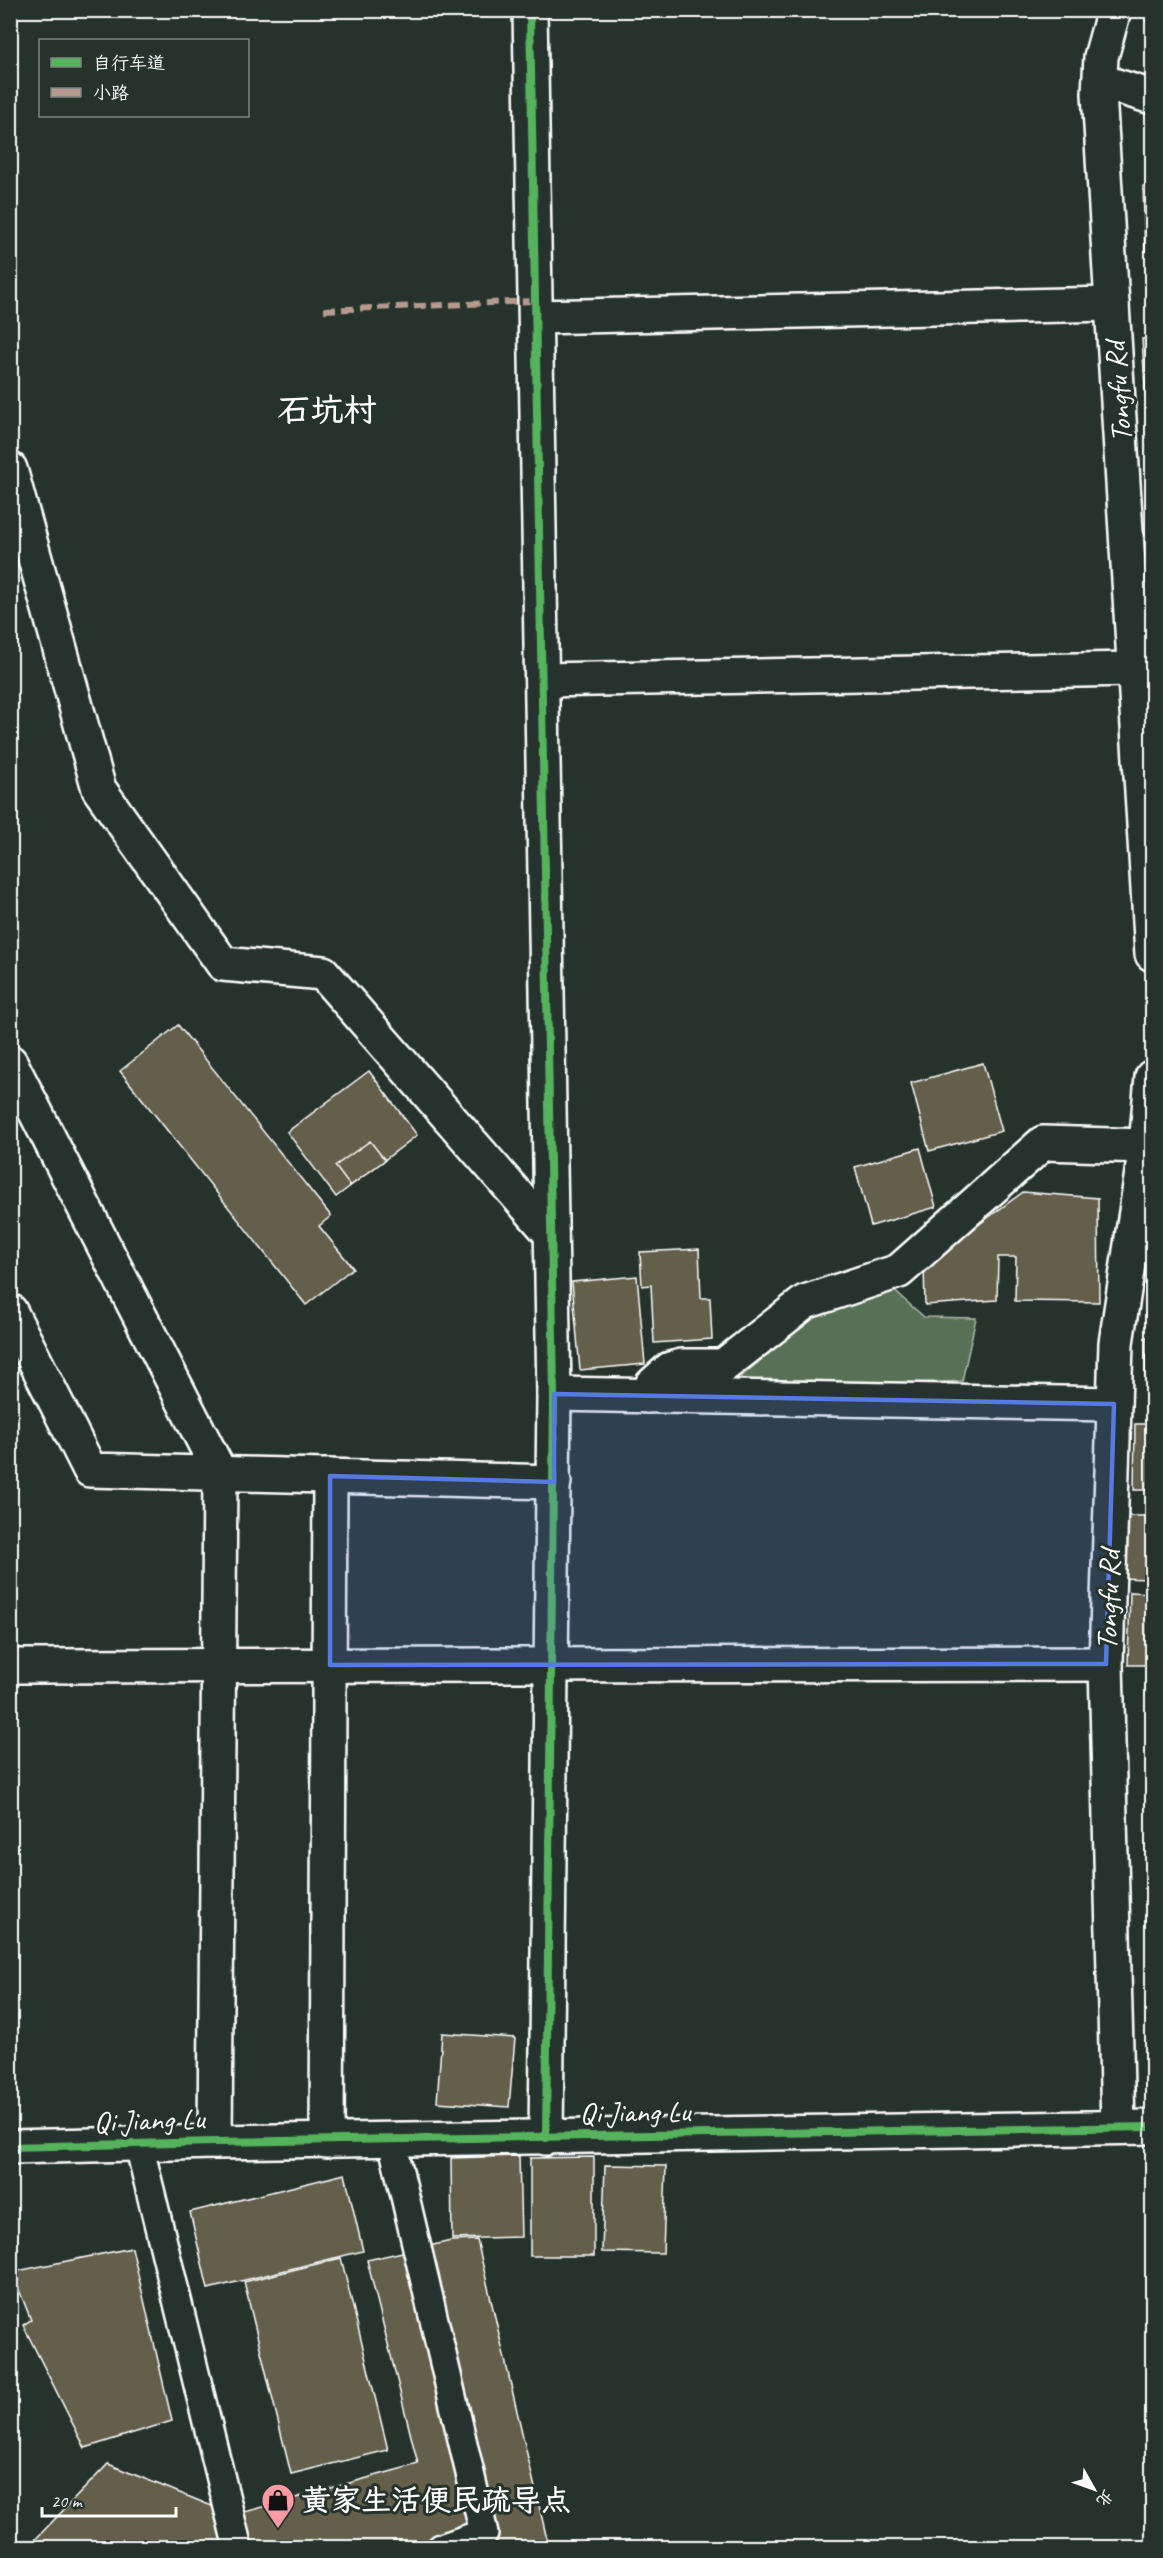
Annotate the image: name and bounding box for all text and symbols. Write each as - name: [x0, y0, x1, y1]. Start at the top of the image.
- legend: [39, 39, 249, 117]
- text: 自行车道: [93, 52, 165, 74]
- text: 小路: [93, 82, 129, 104]
- street label: Tongfu Rd: [1095, 336, 1140, 443]
- district label: 石坑村: [278, 389, 377, 431]
- street label: Tongfu Rd: [1087, 1545, 1129, 1651]
- street label: Qi Jiang Lu: [579, 2092, 693, 2132]
- street label: Qi Jiang Lu: [93, 2099, 207, 2141]
- north arrow: [1064, 2459, 1124, 2519]
- scale bar: [42, 2480, 176, 2518]
- place label: 黄家生活便民疏导点: [301, 2481, 571, 2519]
- shop icon: 黄家生活便民疏导点: [260, 2482, 296, 2529]
- text: 北: [1092, 2485, 1118, 2511]
- text: 20 m: [51, 2490, 84, 2512]

